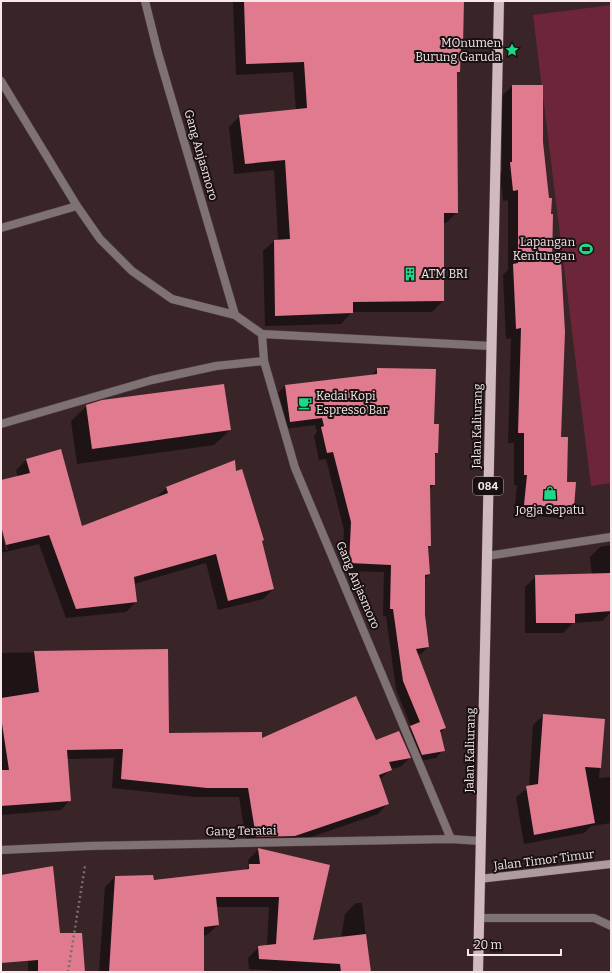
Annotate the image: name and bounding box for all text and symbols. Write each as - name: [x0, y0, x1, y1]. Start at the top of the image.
- place label: MOnumen Burung Garuda: [415, 36, 501, 64]
- place icon: MOnumen Burung Garuda: [504, 42, 520, 58]
- street label: Gang Anjasmoro: [181, 108, 221, 202]
- place label: Lapangan Kentungan: [513, 235, 575, 263]
- sports icon: Lapangan Kentungan: [578, 241, 594, 257]
- building icon: ATM BRI: [402, 266, 418, 282]
- place label: ATM BRI: [421, 267, 468, 281]
- street label: Jalan Kaliurang: [469, 383, 485, 470]
- place label: Kedai Kopi Espresso Bar: [316, 389, 389, 417]
- cafe icon: Kedai Kopi Espresso Bar: [297, 395, 313, 411]
- road number: 084: [473, 477, 503, 495]
- shop icon: Jogja Sepatu: [542, 485, 558, 501]
- place label: Jogja Sepatu: [514, 503, 585, 517]
- street label: Gang Anjasmoro: [333, 539, 383, 631]
- street label: Jalan Kaliurang: [462, 707, 478, 794]
- street label: Gang Teratai: [205, 823, 277, 839]
- street label: Jalan Timor Timur: [492, 847, 596, 873]
- scale bar: [468, 931, 561, 957]
- text: 20 m: [474, 938, 503, 952]

